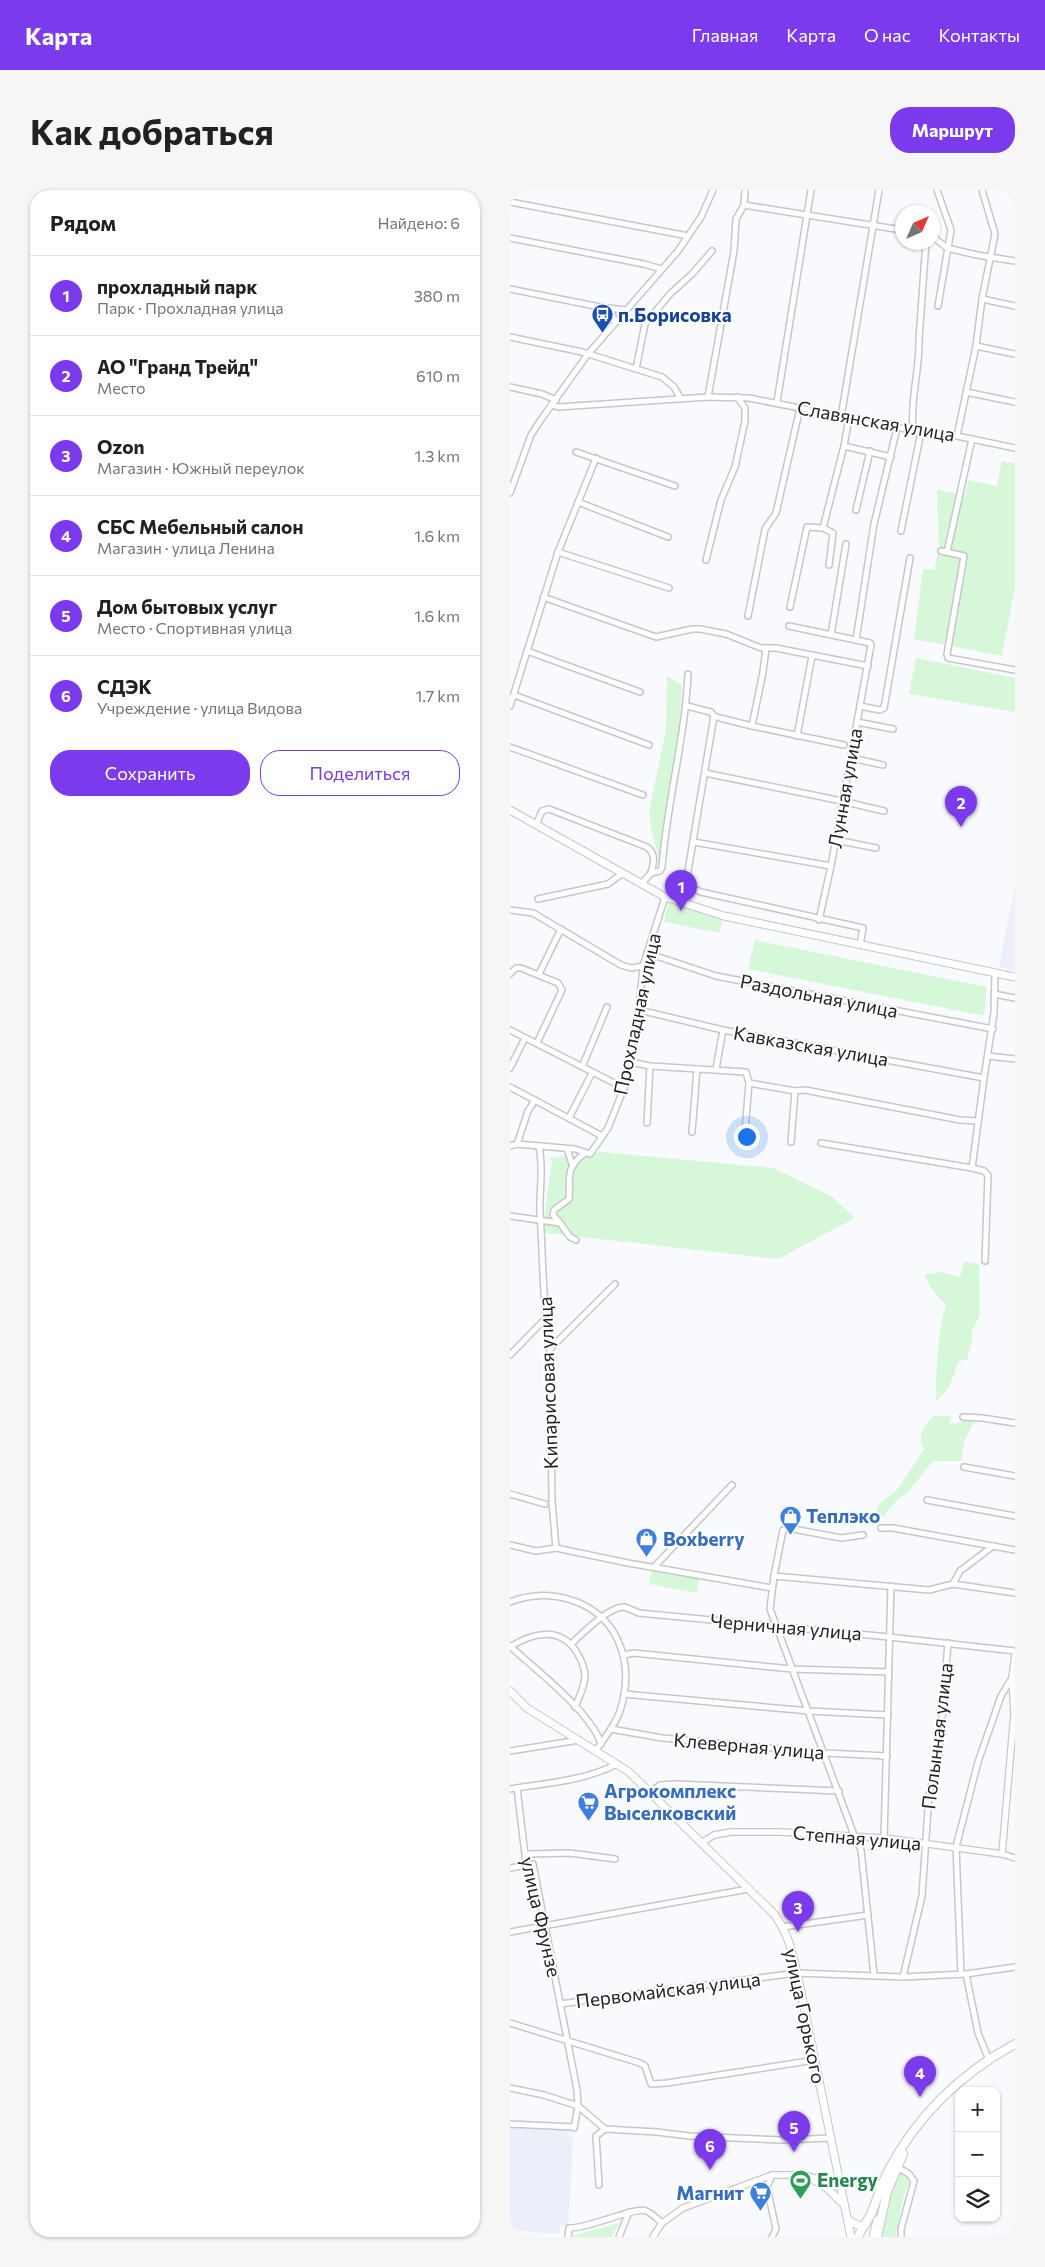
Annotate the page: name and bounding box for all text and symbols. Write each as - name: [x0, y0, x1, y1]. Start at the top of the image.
- text: Карта: [25, 21, 92, 50]
- text: Главная: [692, 24, 758, 46]
- text: Карта: [786, 24, 836, 46]
- text: О нас: [864, 24, 911, 46]
- text: Контакты: [939, 24, 1020, 46]
- button: Маршрут: [890, 107, 1015, 153]
- text: Как добраться: [30, 109, 274, 152]
- north arrow: [895, 205, 940, 250]
- text: Рядом: [50, 210, 116, 235]
- text: Найдено: 6: [377, 213, 460, 232]
- text: прохладный парк: [97, 275, 257, 298]
- text: 1: [62, 286, 70, 305]
- text: 380 m: [414, 286, 460, 305]
- text: Парк · Прохладная улица: [97, 298, 284, 317]
- bus stop icon: п.Борисовка: [590, 303, 614, 334]
- place label: п.Борисовка: [618, 303, 732, 326]
- text: АО "Гранд Трейд": [97, 355, 258, 378]
- text: 2: [61, 366, 71, 385]
- text: 610 m: [416, 366, 460, 385]
- text: Место: [97, 378, 146, 397]
- street label: Славянская улица: [795, 395, 957, 446]
- text: Ozon: [97, 435, 145, 458]
- text: 3: [61, 446, 71, 465]
- text: 1.3 km: [415, 446, 460, 465]
- text: Магазин · Южный переулок: [97, 458, 305, 477]
- text: СБС Мебельный салон: [97, 515, 303, 538]
- text: 4: [61, 526, 71, 545]
- text: 1.6 km: [414, 526, 460, 545]
- text: Магазин · улица Ленина: [97, 538, 275, 557]
- text: Дом бытовых услуг: [97, 595, 277, 618]
- text: 5: [61, 606, 71, 625]
- text: 1.6 km: [414, 606, 460, 625]
- text: Место · Спортивная улица: [97, 618, 292, 637]
- text: СДЭК: [97, 675, 152, 698]
- text: 6: [61, 686, 71, 705]
- text: 1.7 km: [415, 686, 460, 705]
- text: Учреждение · улица Видова: [97, 698, 302, 717]
- street label: Лунная улица: [823, 726, 866, 850]
- button: Сохранить: [50, 750, 250, 796]
- button: Поделиться: [260, 750, 460, 796]
- pin: 2: [945, 786, 977, 827]
- pin: 1: [665, 870, 697, 911]
- street label: Прохладная улица: [608, 931, 665, 1097]
- street label: Раздольная улица: [738, 969, 900, 1022]
- street label: Кавказская улица: [732, 1021, 890, 1070]
- your location: [734, 1124, 760, 1150]
- street label: Кипарисовая улица: [533, 1296, 562, 1470]
- shop icon: Теплэко: [778, 1504, 802, 1535]
- place label: Теплэко: [806, 1504, 880, 1527]
- shop icon: Boxberry: [635, 1527, 659, 1558]
- place label: Boxberry: [663, 1527, 745, 1550]
- street label: Черничная улица: [709, 1608, 863, 1645]
- street label: Полынная улица: [916, 1661, 957, 1810]
- street label: Клеверная улица: [673, 1727, 825, 1764]
- place label: Агрокомплекс Выселковский: [604, 1779, 736, 1824]
- supermarket icon: Агрокомплекс Выселковский: [576, 1790, 600, 1821]
- street label: Степная улица: [792, 1820, 922, 1855]
- street label: улица Фрунзе: [516, 1855, 566, 1979]
- pin: 3: [782, 1891, 814, 1932]
- street label: улица Горького: [780, 1946, 831, 2086]
- street label: Первомайская улица: [574, 1967, 762, 2012]
- pin: 4: [904, 2056, 936, 2097]
- map controls: [955, 2087, 1000, 2222]
- button: +: [955, 2087, 1000, 2132]
- pin: 5: [778, 2111, 810, 2152]
- pin: 6: [694, 2129, 726, 2170]
- button: −: [955, 2132, 1000, 2177]
- sports icon: Energy: [789, 2168, 813, 2199]
- place label: Energy: [817, 2168, 879, 2191]
- button: layers: [955, 2177, 1000, 2222]
- place label: Магнит: [676, 2181, 744, 2204]
- supermarket icon: Магнит: [748, 2181, 772, 2212]

